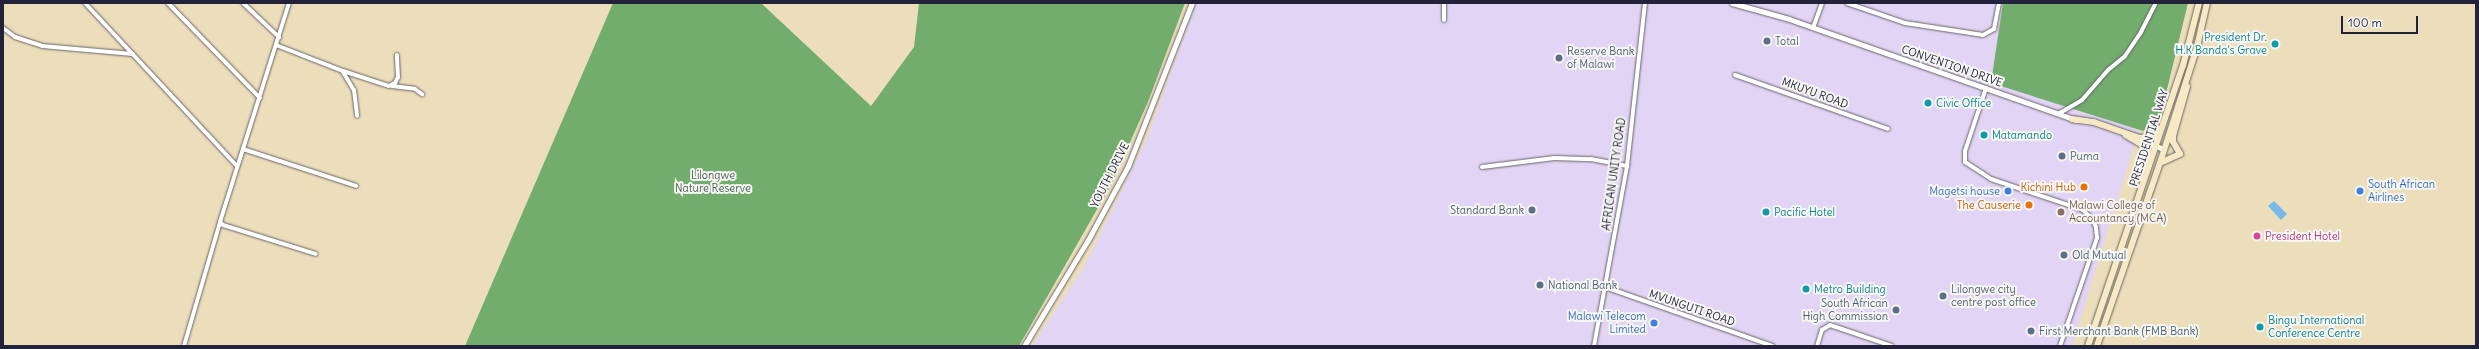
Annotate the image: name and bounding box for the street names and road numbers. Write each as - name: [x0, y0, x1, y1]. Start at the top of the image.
- street label: CONVENTION DRIVE: [1900, 42, 2004, 90]
- street label: MKUYU ROAD: [1780, 75, 1850, 111]
- street label: PRESIDENTIAL WAY: [2127, 88, 2171, 188]
- street label: AFRICAN UNITY ROAD: [1600, 117, 1628, 231]
- street label: YOUTH DRIVE: [1088, 140, 1132, 210]
- street label: MVUNGUTI ROAD: [1647, 287, 1737, 329]

